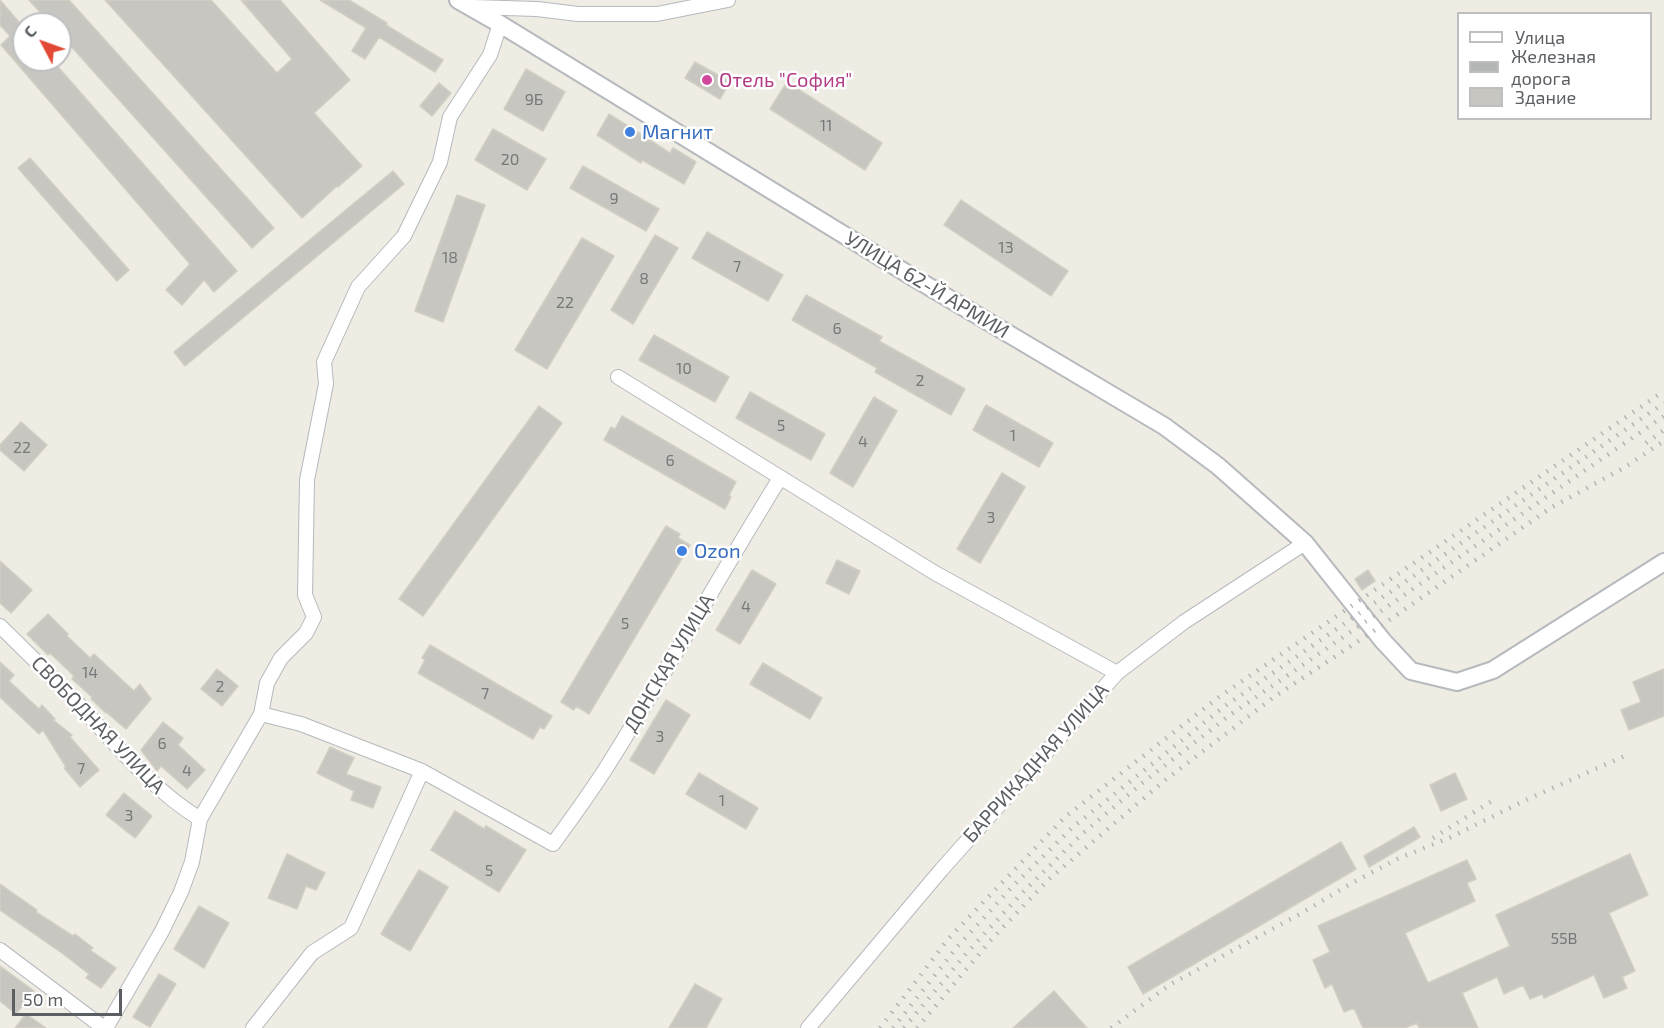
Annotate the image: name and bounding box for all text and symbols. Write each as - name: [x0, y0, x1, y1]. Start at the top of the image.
- north arrow: [12, 12, 72, 72]
- legend: [1457, 12, 1652, 120]
- text: С: [19, 21, 40, 41]
- text: Улица: [1515, 26, 1565, 48]
- text: Железная дорога: [1511, 45, 1596, 89]
- place label: Отель "София": [719, 68, 852, 92]
- marker: Отель "София": [700, 73, 714, 87]
- text: Здание: [1515, 86, 1576, 108]
- house number: 9Б: [525, 90, 543, 110]
- house number: 11: [820, 116, 832, 136]
- place label: Магнит: [642, 120, 713, 144]
- marker: Магнит: [623, 125, 637, 139]
- house number: 20: [501, 150, 519, 170]
- house number: 9: [609, 189, 619, 209]
- street label: УЛИЦА 62-Й АРМИИ: [841, 226, 1013, 344]
- house number: 13: [998, 238, 1014, 258]
- house number: 18: [442, 248, 458, 268]
- house number: 7: [733, 257, 741, 277]
- house number: 8: [639, 269, 649, 289]
- house number: 22: [556, 293, 574, 313]
- house number: 6: [832, 319, 842, 339]
- house number: 10: [676, 359, 692, 379]
- house number: 2: [916, 371, 924, 391]
- house number: 5: [777, 416, 785, 436]
- house number: 1: [1010, 426, 1016, 446]
- house number: 4: [858, 432, 868, 452]
- house number: 22: [13, 438, 31, 458]
- house number: 6: [665, 451, 675, 471]
- house number: 3: [987, 508, 995, 528]
- place label: Ozon: [694, 539, 741, 563]
- marker: Ozon: [675, 544, 689, 558]
- street label: ДОНСКАЯ УЛИЦА: [618, 590, 720, 736]
- house number: 4: [741, 597, 751, 617]
- house number: 5: [621, 614, 629, 634]
- street label: СВОБОДНАЯ УЛИЦА: [26, 651, 170, 799]
- house number: 14: [82, 663, 98, 683]
- house number: 2: [216, 677, 224, 697]
- street label: БАРРИКАДНАЯ УЛИЦА: [958, 678, 1114, 848]
- house number: 7: [481, 684, 489, 704]
- house number: 3: [656, 727, 664, 747]
- house number: 6: [157, 734, 167, 754]
- house number: 7: [77, 759, 85, 779]
- house number: 4: [182, 761, 192, 781]
- house number: 1: [719, 791, 725, 811]
- house number: 3: [125, 806, 133, 826]
- house number: 5: [485, 861, 493, 881]
- house number: 55В: [1550, 929, 1578, 949]
- scale bar: [15, 977, 124, 1015]
- text: 50 m: [23, 988, 63, 1010]

